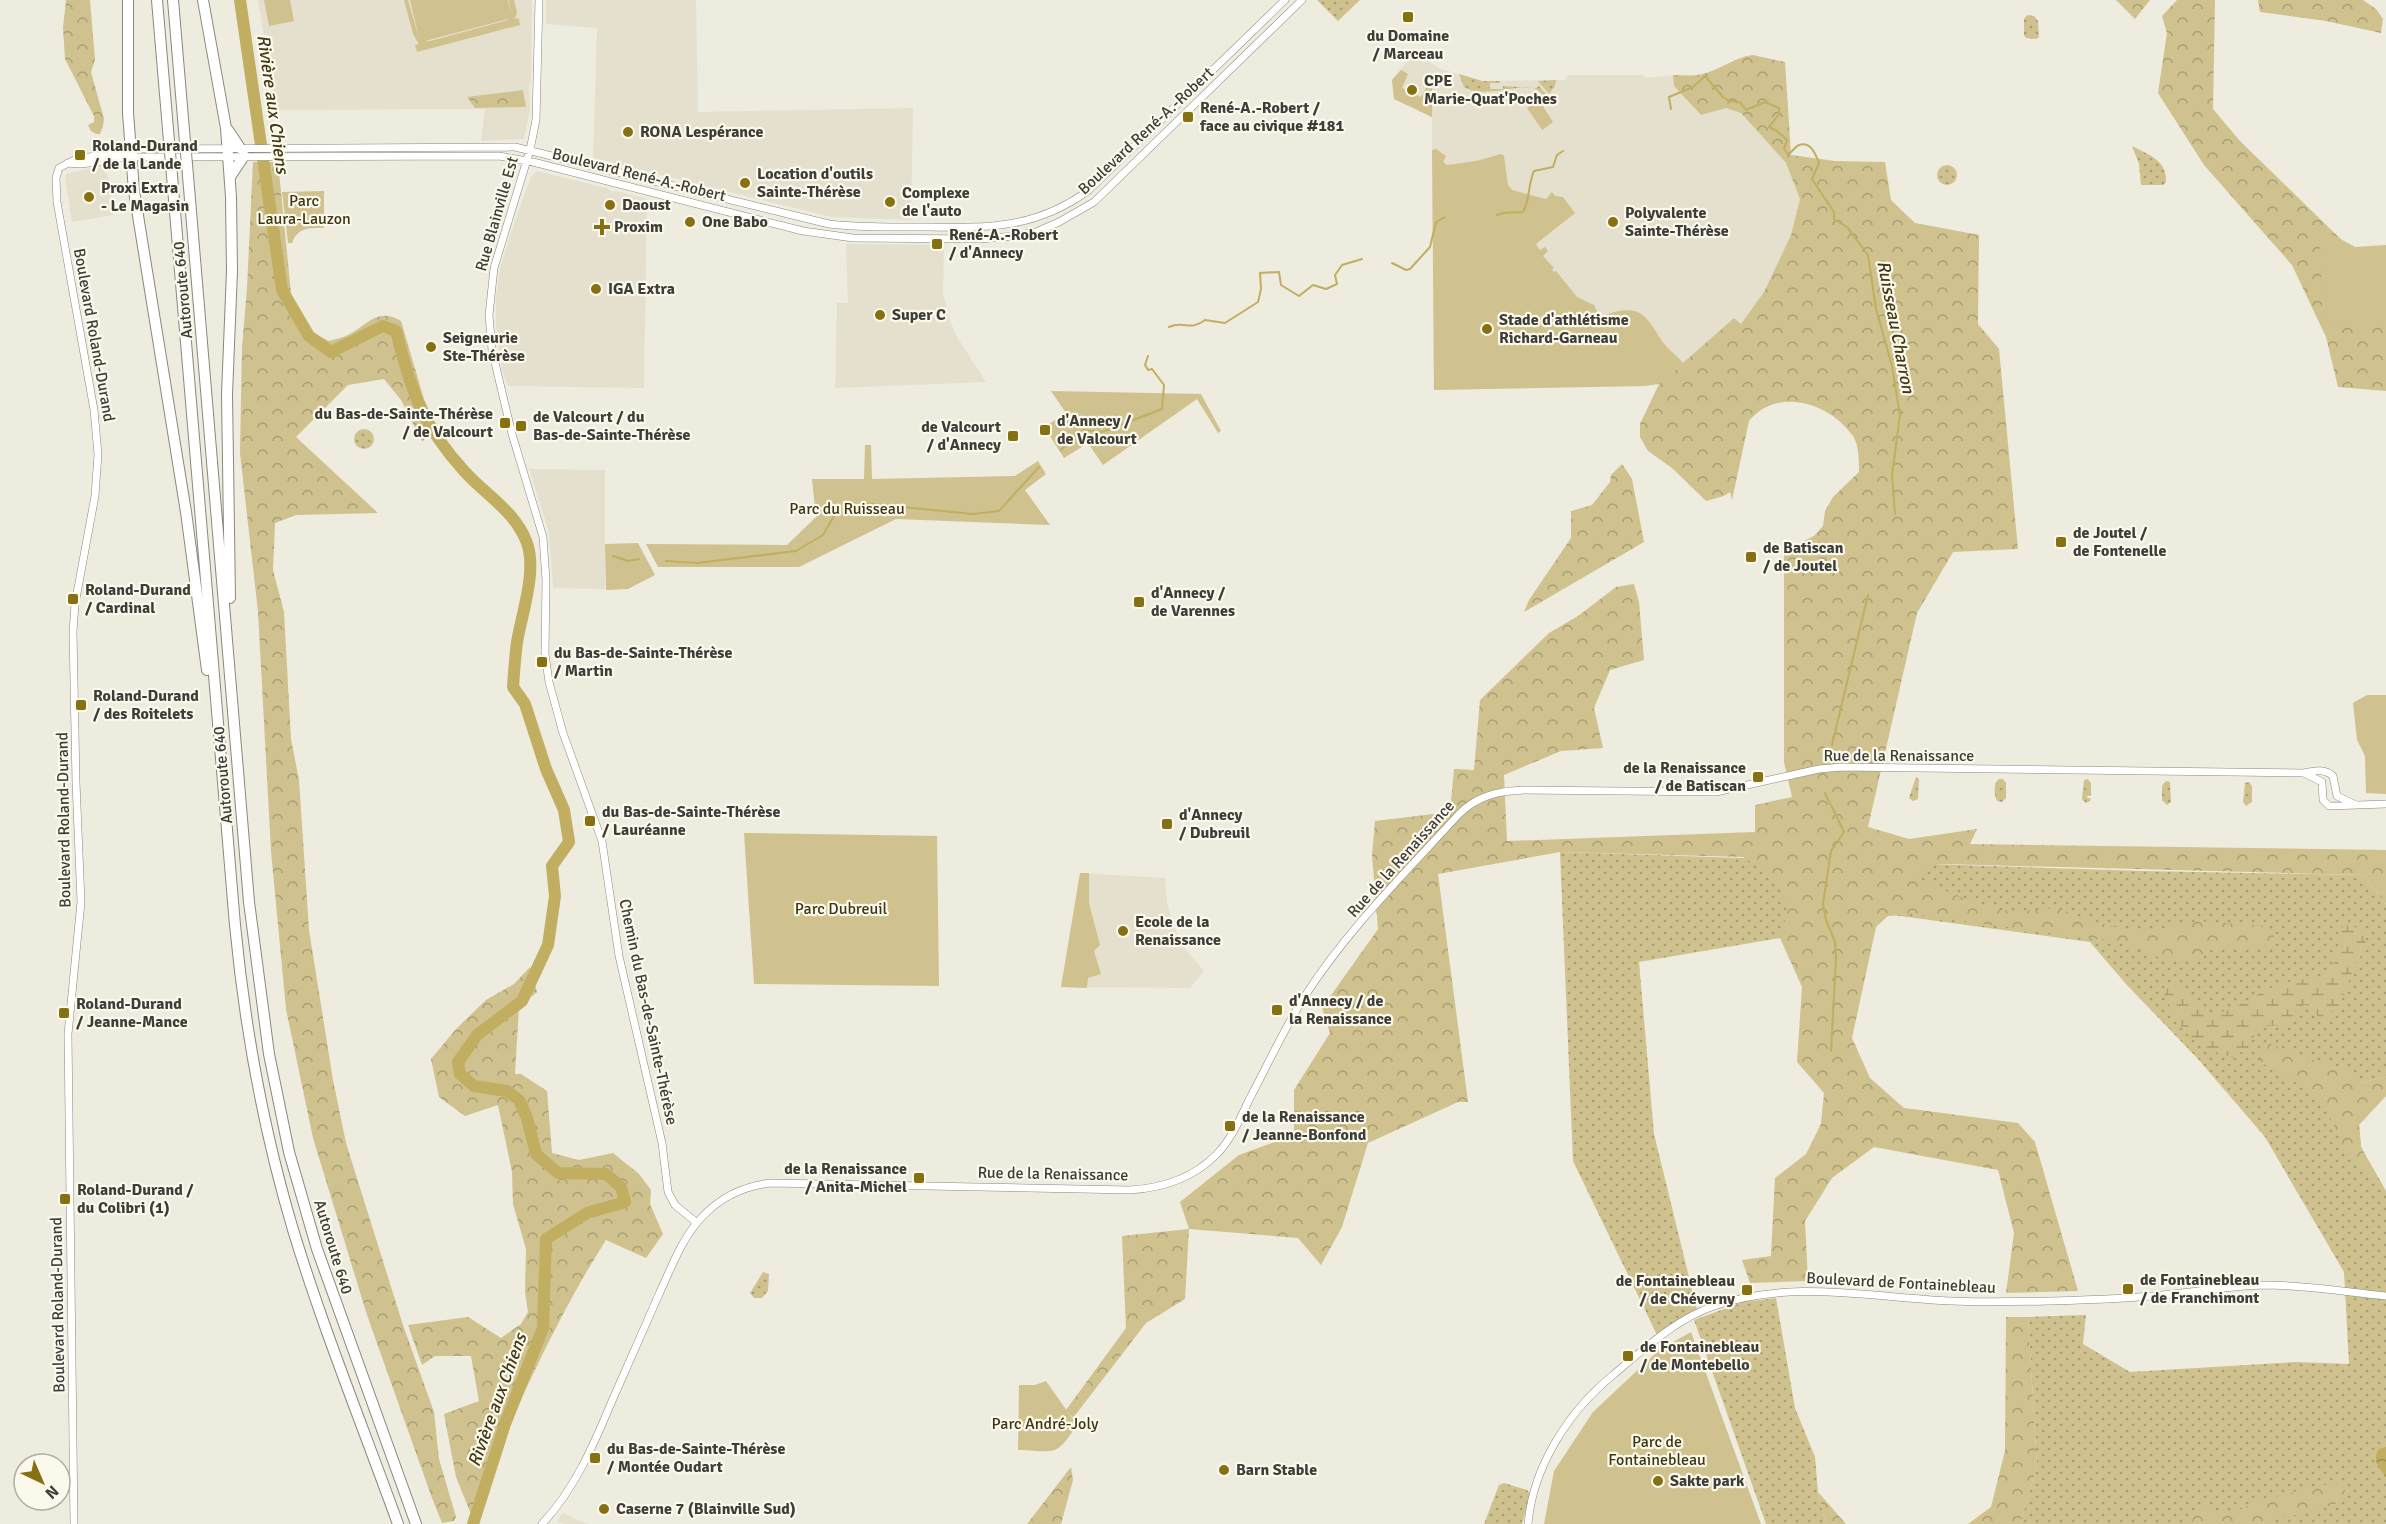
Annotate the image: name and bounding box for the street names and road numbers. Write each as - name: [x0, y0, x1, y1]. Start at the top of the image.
- street label: Boulevard René-A.-Robert: [1074, 63, 1218, 199]
- street label: Boulevard René-A.-Robert: [550, 144, 728, 206]
- street label: Rue Blainville Est: [471, 154, 523, 274]
- street label: Autoroute 640: [169, 240, 197, 340]
- street label: Boulevard Roland-Durand: [69, 247, 119, 423]
- street label: Autoroute 640: [209, 725, 237, 825]
- street label: Boulevard Roland-Durand: [52, 732, 76, 908]
- street label: Rue de la Renaissance: [1824, 746, 1974, 766]
- street label: Rue de la Renaissance: [1343, 796, 1459, 922]
- street label: Chemin du Bas-de-Sainte-Thérèse: [614, 897, 682, 1127]
- street label: Rue de la Renaissance: [977, 1163, 1129, 1185]
- street label: Autoroute 640: [309, 1197, 357, 1297]
- street label: Boulevard Roland-Durand: [46, 1217, 70, 1393]
- street label: Boulevard de Fontainebleau: [1806, 1268, 1996, 1298]

